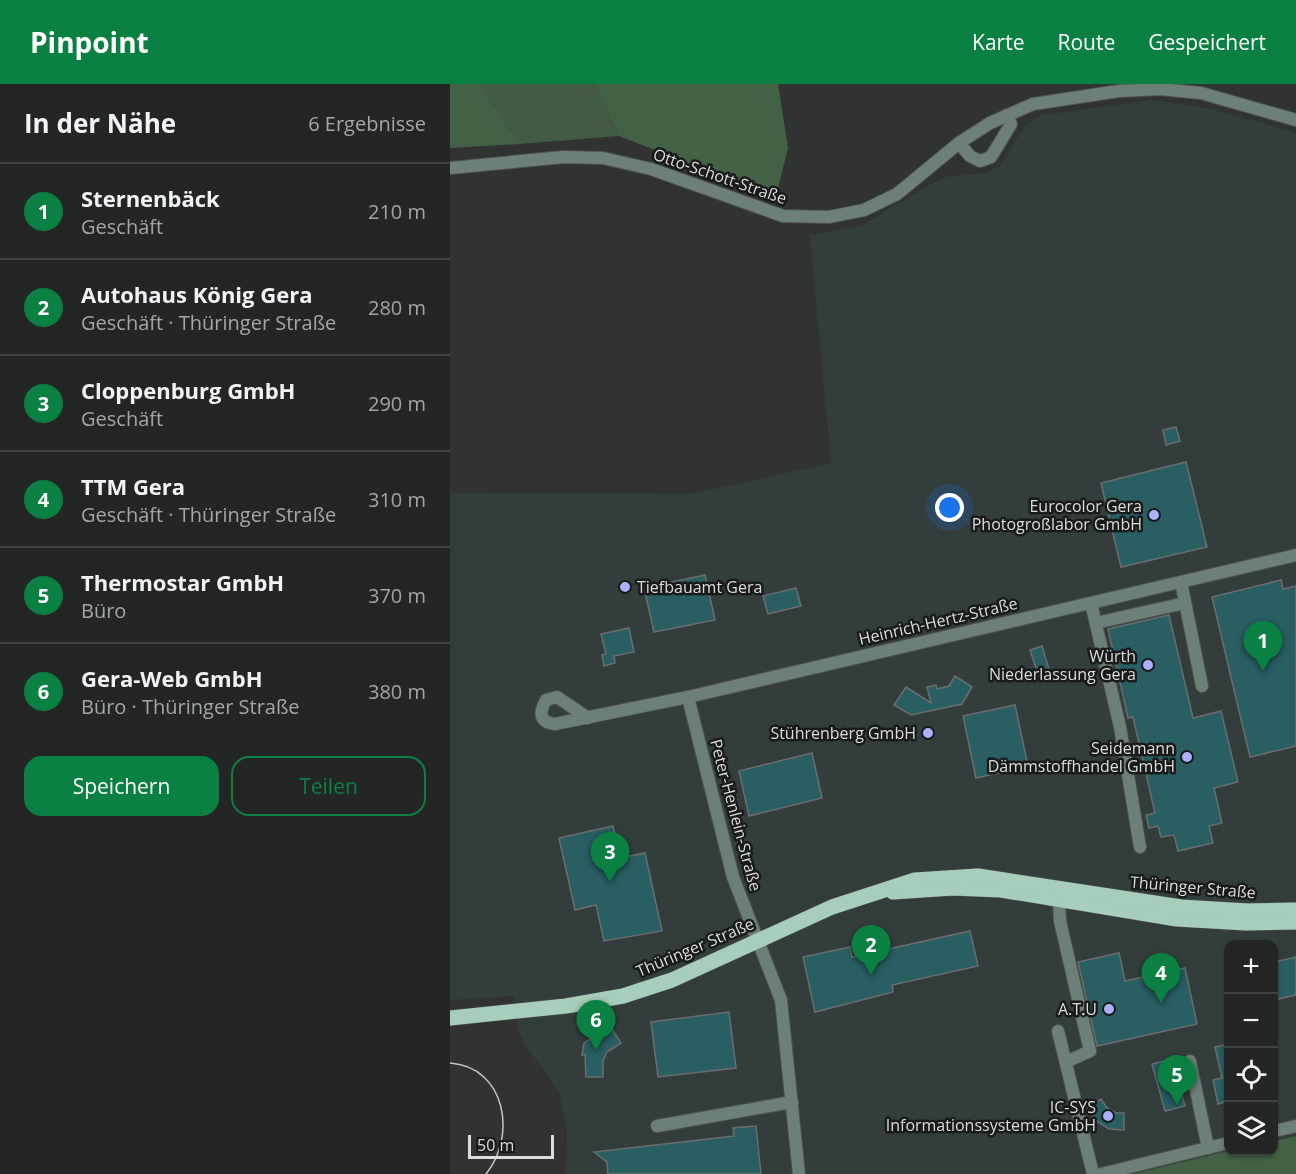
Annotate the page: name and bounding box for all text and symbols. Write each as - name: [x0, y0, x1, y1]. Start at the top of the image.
- text: Pinpoint: [30, 23, 149, 61]
- text: Karte: [972, 28, 1024, 56]
- text: Route: [1057, 28, 1115, 56]
- text: Gespeichert: [1148, 28, 1266, 56]
- text: In der Nähe: [24, 105, 176, 141]
- text: 6 Ergebnisse: [308, 110, 426, 137]
- street label: Otto-Schott-Straße: [650, 143, 790, 209]
- text: Sternenbäck: [81, 183, 220, 213]
- text: 1: [38, 198, 49, 225]
- text: 210 m: [368, 198, 426, 225]
- text: Geschäft: [81, 213, 163, 240]
- text: Autohaus König Gera: [81, 279, 312, 309]
- text: 2: [38, 294, 49, 321]
- text: 280 m: [368, 294, 426, 321]
- text: Geschäft · Thüringer Straße: [81, 309, 336, 336]
- text: Cloppenburg GmbH: [81, 375, 295, 405]
- text: 3: [38, 390, 49, 417]
- text: 290 m: [368, 390, 426, 417]
- text: Geschäft: [81, 405, 163, 432]
- text: TTM Gera: [81, 471, 185, 501]
- text: 4: [38, 486, 49, 513]
- text: 310 m: [368, 486, 426, 513]
- your location: [935, 493, 964, 522]
- place label: Eurocolor Gera Photogroßlabor GmbH: [972, 495, 1142, 535]
- text: Geschäft · Thüringer Straße: [81, 501, 336, 528]
- marker: Eurocolor Gera Photogroßlabor GmbH: [1147, 508, 1161, 522]
- text: Thermostar GmbH: [81, 567, 284, 597]
- place label: Tiefbauamt Gera: [637, 576, 762, 598]
- marker: Tiefbauamt Gera: [618, 580, 632, 594]
- text: 5: [38, 582, 49, 609]
- text: 370 m: [368, 582, 426, 609]
- street label: Heinrich-Hertz-Straße: [856, 592, 1020, 650]
- text: Büro: [81, 597, 126, 624]
- pin: 1: [1244, 622, 1282, 671]
- place label: Würth Niederlassung Gera: [989, 645, 1136, 685]
- marker: Würth Niederlassung Gera: [1141, 658, 1155, 672]
- text: Gera-Web GmbH: [81, 663, 262, 693]
- text: 6: [38, 678, 49, 705]
- text: 380 m: [368, 678, 426, 705]
- text: Büro · Thüringer Straße: [81, 693, 300, 720]
- place label: Stührenberg GmbH: [770, 722, 916, 744]
- marker: Stührenberg GmbH: [921, 726, 935, 740]
- street label: Peter-Henlein-Straße: [705, 737, 767, 893]
- place label: Seidemann Dämmstoffhandel GmbH: [988, 737, 1175, 777]
- marker: Seidemann Dämmstoffhandel GmbH: [1180, 750, 1194, 764]
- button: Speichern: [24, 756, 219, 816]
- button: Teilen: [231, 756, 426, 816]
- pin: 3: [590, 832, 630, 882]
- street label: Thüringer Straße: [1129, 871, 1257, 903]
- street label: Thüringer Straße: [633, 912, 757, 982]
- pin: 2: [852, 926, 890, 975]
- map controls: [1224, 940, 1278, 1156]
- button: +: [1224, 940, 1278, 994]
- pin: 4: [1142, 954, 1180, 1003]
- button: −: [1224, 994, 1278, 1048]
- place label: A.T.U: [1058, 998, 1097, 1020]
- pin: 6: [576, 1000, 616, 1050]
- marker: A.T.U: [1102, 1002, 1116, 1016]
- button: locate: [1224, 1048, 1278, 1102]
- pin: 5: [1158, 1056, 1196, 1105]
- place label: IC-SYS Informationssysteme GmbH: [886, 1096, 1096, 1136]
- button: layers: [1224, 1102, 1278, 1156]
- marker: IC-SYS Informationssysteme GmbH: [1101, 1109, 1115, 1123]
- scale bar: [468, 1132, 554, 1160]
- text: 50 m: [477, 1134, 514, 1156]

